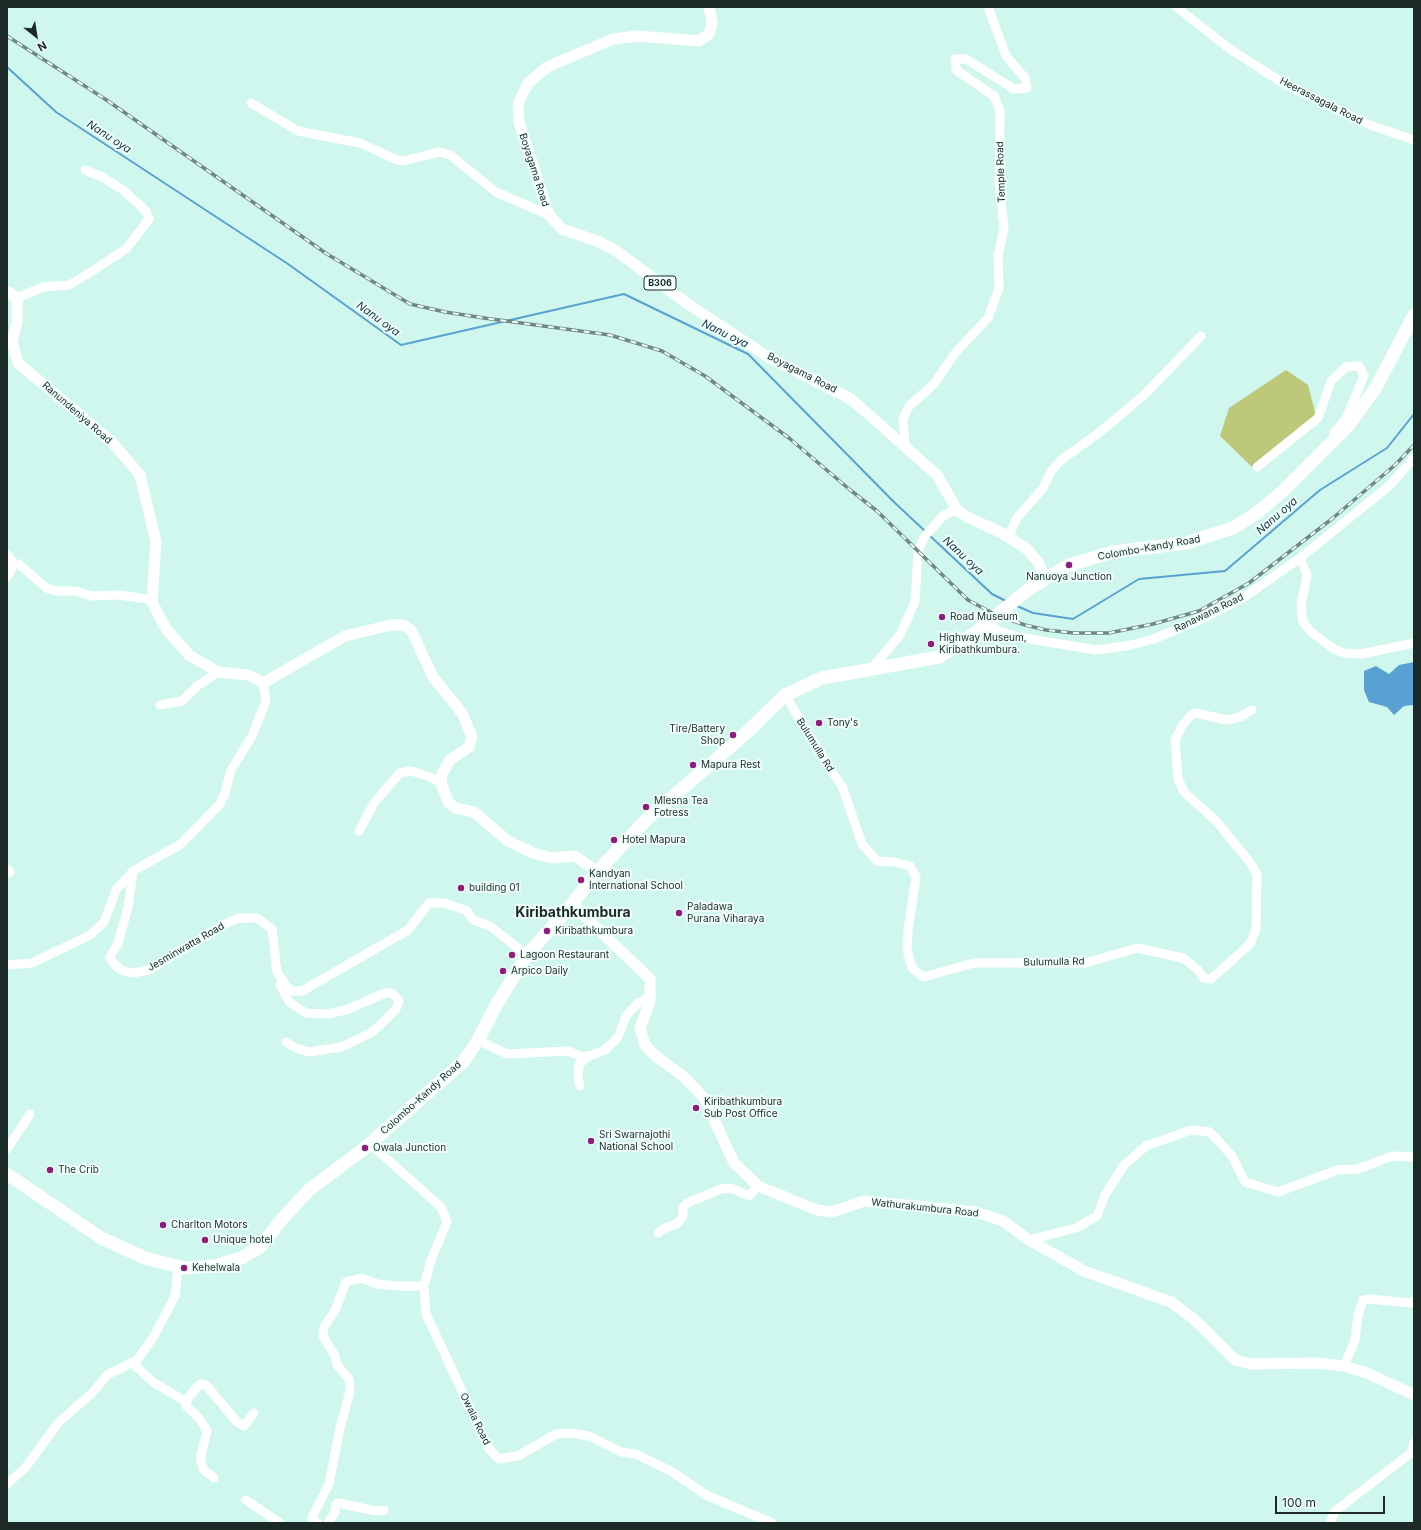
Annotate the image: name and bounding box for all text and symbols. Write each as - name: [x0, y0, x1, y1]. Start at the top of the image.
- north arrow: [16, 16, 56, 56]
- text: N: [35, 38, 49, 55]
- street label: Heerassagala Road: [1278, 75, 1364, 127]
- water label: Nanu oya: [84, 118, 134, 156]
- street label: Boyagama Road: [516, 132, 552, 208]
- street label: Temple Road: [994, 141, 1008, 203]
- road number: B306: [644, 276, 676, 290]
- water label: Nanu oya: [354, 299, 402, 339]
- water label: Nanu oya: [700, 317, 750, 351]
- street label: Boyagama Road: [765, 350, 839, 396]
- street label: Ranundeniya Road: [40, 380, 114, 446]
- water label: Nanu oya: [1254, 495, 1300, 537]
- street label: Colombo-Kandy Road: [1097, 533, 1201, 563]
- water label: Nanu oya: [940, 534, 986, 578]
- marker: Nanuoya Junction: [1064, 560, 1074, 570]
- place label: Nanuoya Junction: [1026, 571, 1112, 583]
- street label: Ranawana Road: [1172, 591, 1246, 635]
- place label: Road Museum: [950, 611, 1018, 623]
- marker: Road Museum: [937, 612, 947, 622]
- place label: Highway Museum, Kiribathkumbura.: [939, 632, 1027, 656]
- marker: Highway Museum, Kiribathkumbura.: [926, 639, 936, 649]
- street label: Bulumulla Rd: [794, 716, 836, 774]
- place label: Tony's: [827, 717, 858, 729]
- marker: Tony's: [814, 718, 824, 728]
- place label: Tire/Battery Shop: [669, 723, 725, 746]
- marker: Tire/Battery Shop: [728, 730, 738, 740]
- place label: Mapura Rest: [701, 759, 761, 771]
- marker: Mapura Rest: [688, 760, 698, 770]
- place label: Mlesna Tea Fotress: [654, 795, 708, 818]
- marker: Mlesna Tea Fotress: [641, 802, 651, 812]
- place label: Hotel Mapura: [622, 834, 686, 846]
- marker: Hotel Mapura: [609, 835, 619, 845]
- place label: Kandyan International School: [589, 868, 683, 892]
- marker: Kandyan International School: [576, 875, 586, 885]
- place label: building 01: [469, 882, 520, 894]
- marker: building 01: [456, 883, 466, 893]
- place label: Paladawa Purana Viharaya: [687, 901, 764, 924]
- district label: Kiribathkumbura: [515, 905, 631, 921]
- marker: Paladawa Purana Viharaya: [674, 908, 684, 918]
- street label: Jesminwatta Road: [146, 920, 226, 974]
- place label: Kiribathkumbura: [555, 925, 633, 937]
- marker: Kiribathkumbura: [542, 926, 552, 936]
- place label: Lagoon Restaurant: [520, 949, 609, 961]
- marker: Lagoon Restaurant: [507, 950, 517, 960]
- street label: Bulumulla Rd: [1023, 955, 1085, 969]
- place label: Arpico Daily: [511, 965, 568, 977]
- marker: Arpico Daily: [498, 966, 508, 976]
- street label: Colombo-Kandy Road: [378, 1059, 464, 1137]
- place label: Kiribathkumbura Sub Post Office: [704, 1096, 782, 1120]
- marker: Kiribathkumbura Sub Post Office: [691, 1103, 701, 1113]
- place label: Sri Swarnajothi National School: [599, 1129, 673, 1152]
- marker: Sri Swarnajothi National School: [586, 1136, 596, 1146]
- place label: Owala Junction: [373, 1142, 446, 1154]
- marker: Owala Junction: [360, 1143, 370, 1153]
- place label: The Crib: [58, 1164, 99, 1176]
- marker: The Crib: [45, 1165, 55, 1175]
- street label: Wathurakumbura Road: [871, 1196, 979, 1220]
- place label: Charlton Motors: [171, 1219, 247, 1231]
- marker: Charlton Motors: [158, 1220, 168, 1230]
- place label: Unique hotel: [213, 1234, 273, 1246]
- marker: Unique hotel: [200, 1235, 210, 1245]
- place label: Kehelwala: [192, 1262, 240, 1274]
- marker: Kehelwala: [179, 1263, 189, 1273]
- street label: Owala Road: [457, 1391, 493, 1447]
- scale bar: [1277, 1488, 1387, 1514]
- text: 100 m: [1282, 1495, 1316, 1510]

